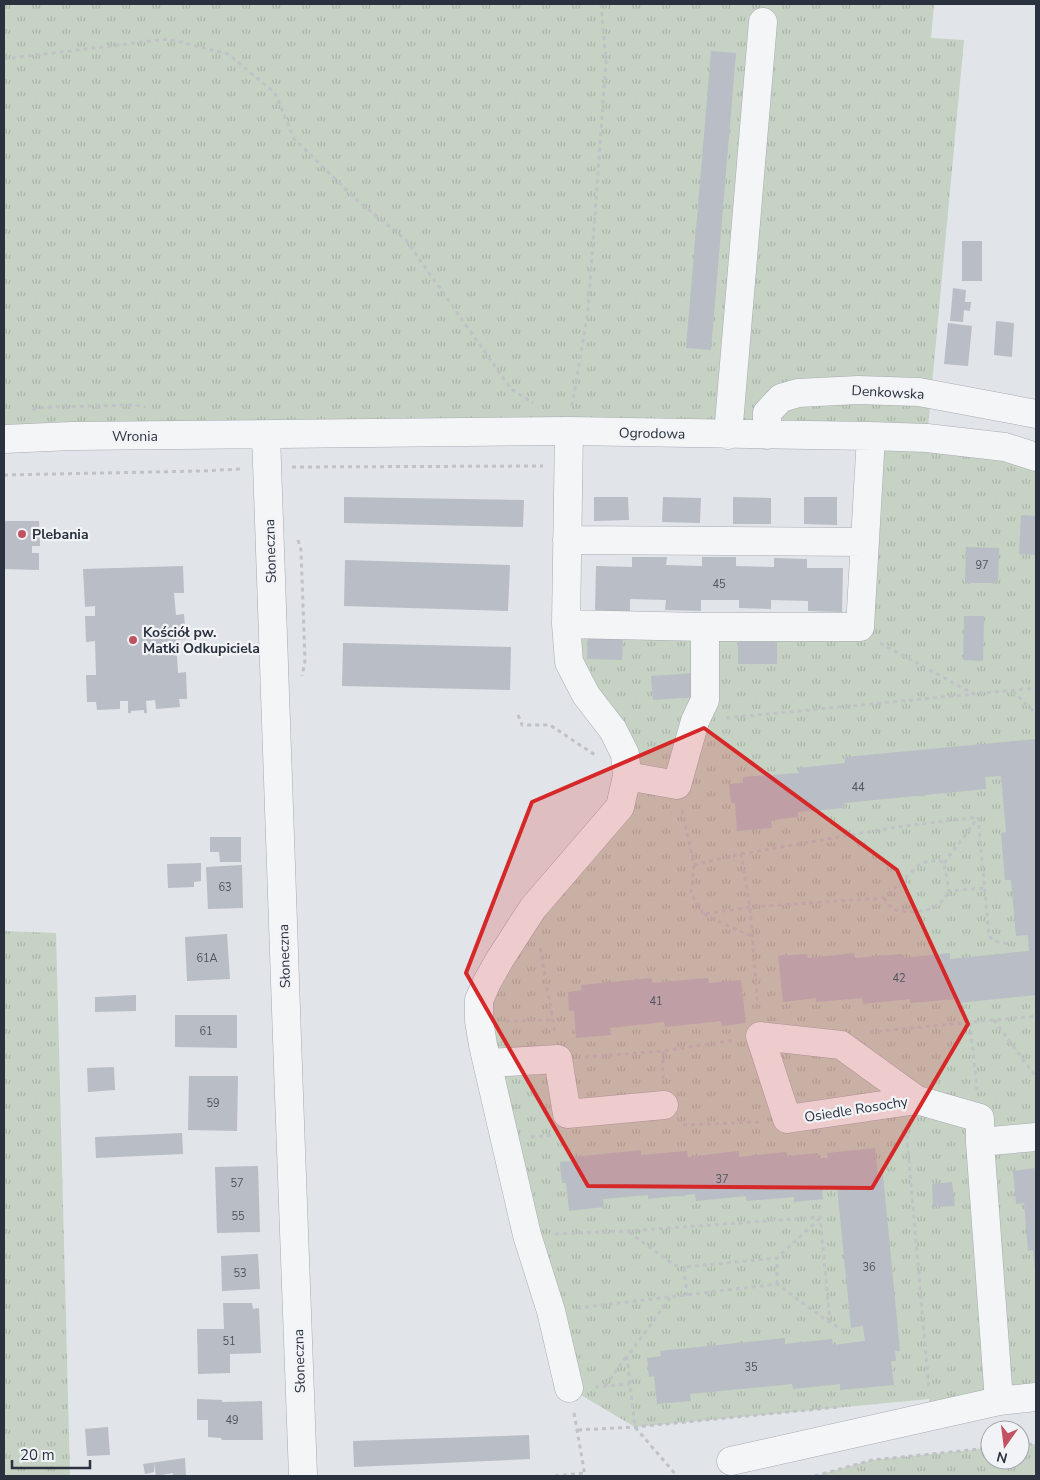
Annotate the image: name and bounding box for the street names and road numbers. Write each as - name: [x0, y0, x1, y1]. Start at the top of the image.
- street label: Denkowska: [851, 381, 925, 404]
- street label: Ogrodowa: [619, 423, 685, 444]
- street label: Wronia: [112, 427, 158, 446]
- street label: Słoneczna: [260, 519, 281, 583]
- street label: Słoneczna: [274, 924, 295, 988]
- street label: Osiedle Rosochy: [803, 1092, 910, 1127]
- street label: Słoneczna: [289, 1329, 310, 1393]

